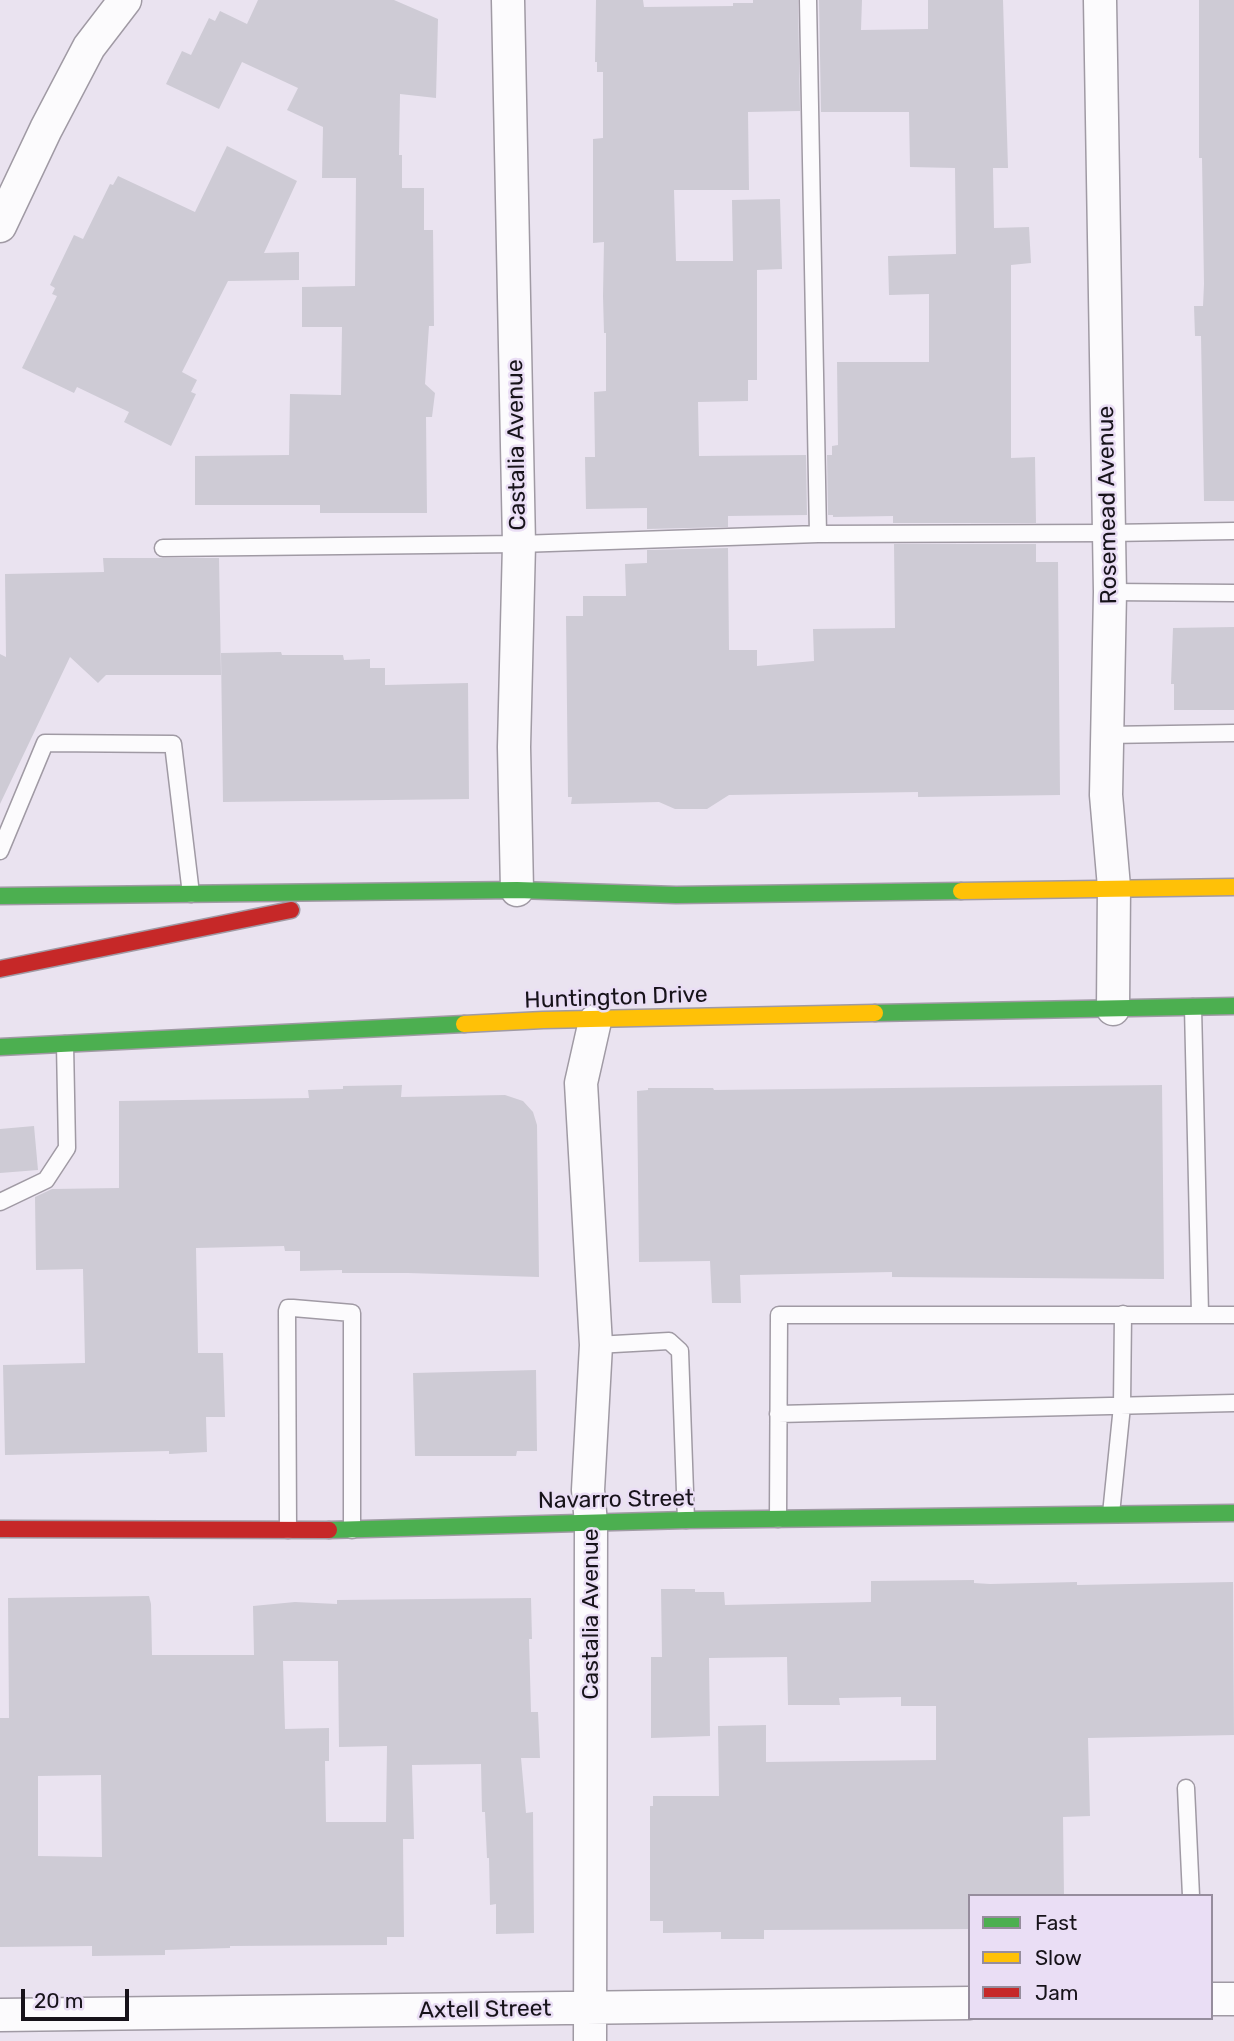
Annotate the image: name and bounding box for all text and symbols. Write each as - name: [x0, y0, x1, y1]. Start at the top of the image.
- street label: Castalia Avenue: [502, 359, 532, 531]
- street label: Rosemead Avenue: [1092, 405, 1124, 605]
- street label: Huntington Drive: [524, 981, 708, 1015]
- street label: Navarro Street: [538, 1485, 694, 1515]
- street label: Castalia Avenue: [577, 1528, 605, 1700]
- legend: [968, 1894, 1213, 2020]
- text: Fast: [1035, 1910, 1077, 1935]
- text: Slow: [1035, 1945, 1082, 1970]
- scale bar: [24, 1974, 133, 2018]
- text: Jam: [1035, 1980, 1079, 2005]
- text: 20 m: [34, 1988, 83, 2013]
- street label: Axtell Street: [418, 1995, 552, 2025]

